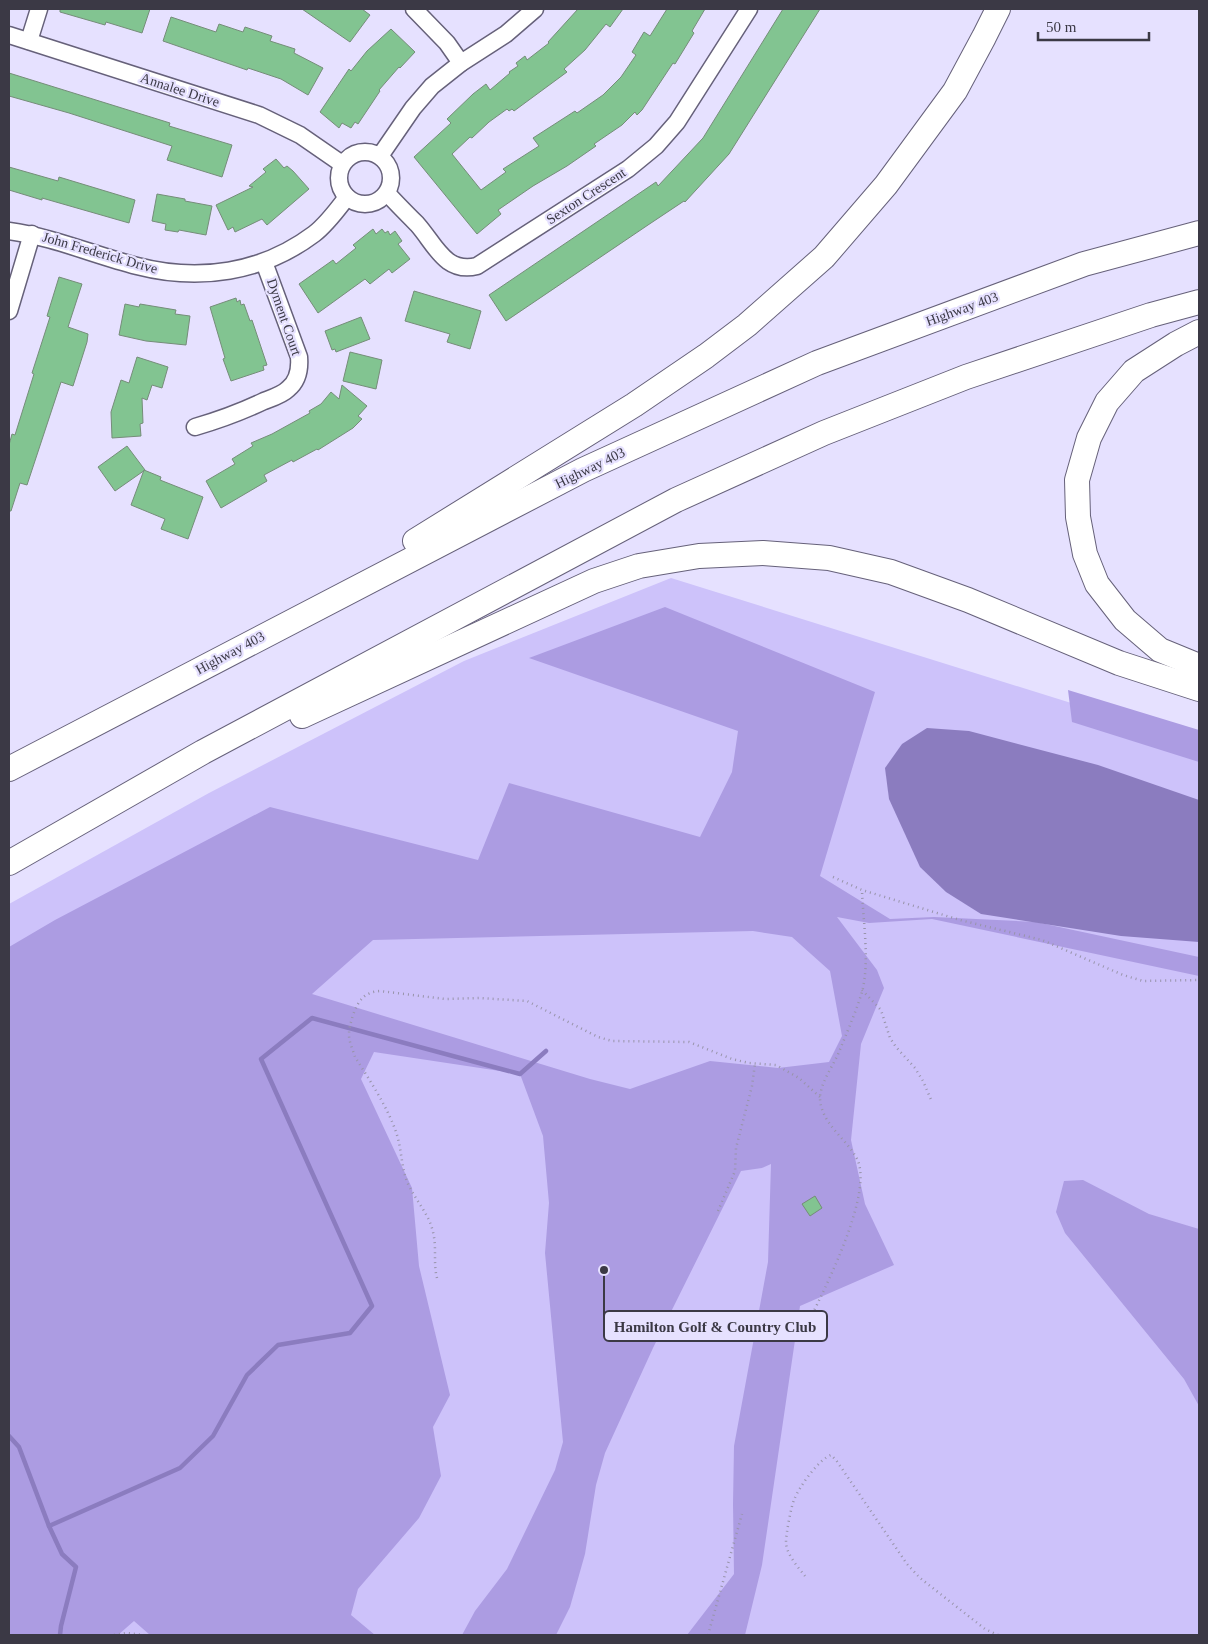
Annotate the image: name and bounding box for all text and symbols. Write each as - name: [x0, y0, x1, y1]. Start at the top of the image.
- scale bar: [1038, 10, 1149, 42]
- text: 50 m: [1046, 19, 1077, 35]
- street label: Annalee Drive: [139, 70, 221, 110]
- street label: Sexton Crescent: [544, 165, 628, 227]
- street label: John Frederick Drive: [41, 229, 159, 277]
- street label: Dyment Court: [264, 277, 304, 358]
- street label: Highway 403: [924, 289, 1000, 329]
- street label: Highway 403: [553, 445, 627, 491]
- street label: Highway 403: [193, 629, 267, 677]
- callout: Hamilton Golf & Country Club: [604, 1311, 827, 1341]
- text: Hamilton Golf & Country Club: [614, 1319, 816, 1335]

